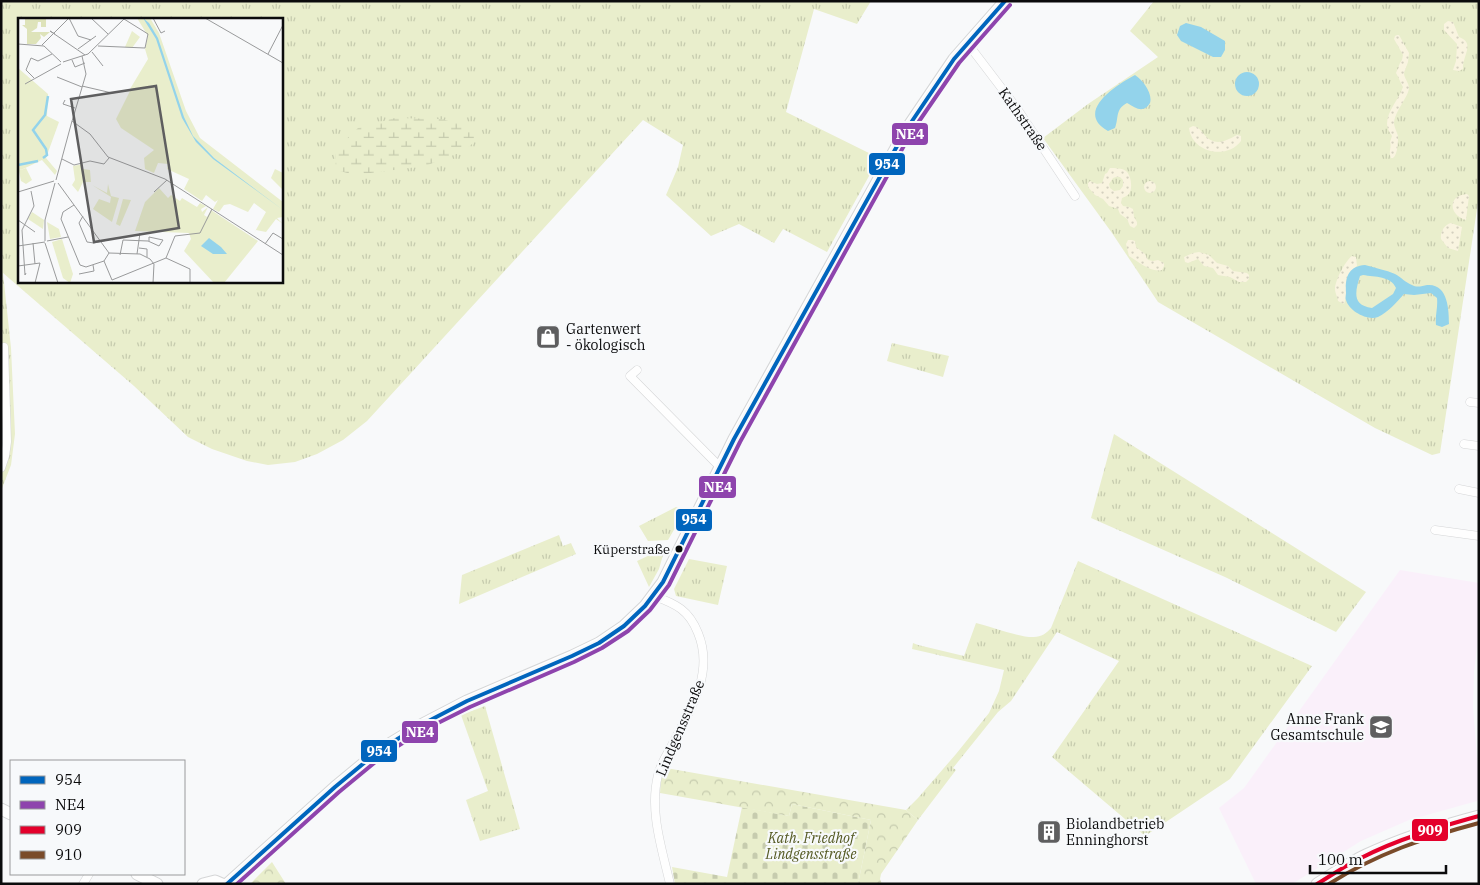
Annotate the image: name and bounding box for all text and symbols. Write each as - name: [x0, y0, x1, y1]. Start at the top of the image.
- inset map: [18, 18, 282, 282]
- street label: Kathstraße: [995, 84, 1051, 154]
- line badge: NE4: [891, 122, 929, 146]
- text: NE4: [896, 125, 924, 143]
- line badge: 954: [868, 152, 906, 176]
- text: 954: [874, 155, 900, 173]
- place label: Gartenwert - ökologisch: [566, 320, 646, 354]
- shop icon: Gartenwert - ökologisch: [535, 324, 561, 350]
- line badge: NE4: [698, 475, 737, 499]
- text: NE4: [704, 478, 732, 496]
- line badge: 954: [675, 508, 713, 532]
- text: 954: [681, 510, 707, 528]
- place label: Küperstraße: [593, 541, 670, 558]
- marker: Küperstraße: [674, 544, 684, 554]
- street label: Lindgensstraße: [652, 677, 708, 779]
- place label: Anne Frank Gesamtschule: [1270, 710, 1365, 744]
- school or university icon: Anne Frank Gesamtschule: [1368, 714, 1394, 740]
- line badge: NE4: [401, 720, 439, 744]
- text: NE4: [406, 723, 434, 741]
- line badge: 954: [360, 739, 398, 763]
- text: 954: [366, 742, 392, 760]
- legend: [10, 760, 185, 875]
- text: 954: [55, 770, 82, 789]
- text: NE4: [55, 795, 85, 814]
- place label: Biolandbetrieb Enninghorst: [1066, 815, 1164, 849]
- line badge: 909: [1411, 818, 1449, 842]
- building icon: Biolandbetrieb Enninghorst: [1036, 819, 1062, 845]
- text: 909: [55, 820, 82, 839]
- text: 909: [1417, 821, 1443, 839]
- park label: Kath. Friedhof Lindgensstraße: [765, 829, 857, 863]
- scale bar: [1310, 842, 1446, 874]
- text: 910: [55, 845, 82, 864]
- text: 100 m: [1318, 850, 1363, 869]

